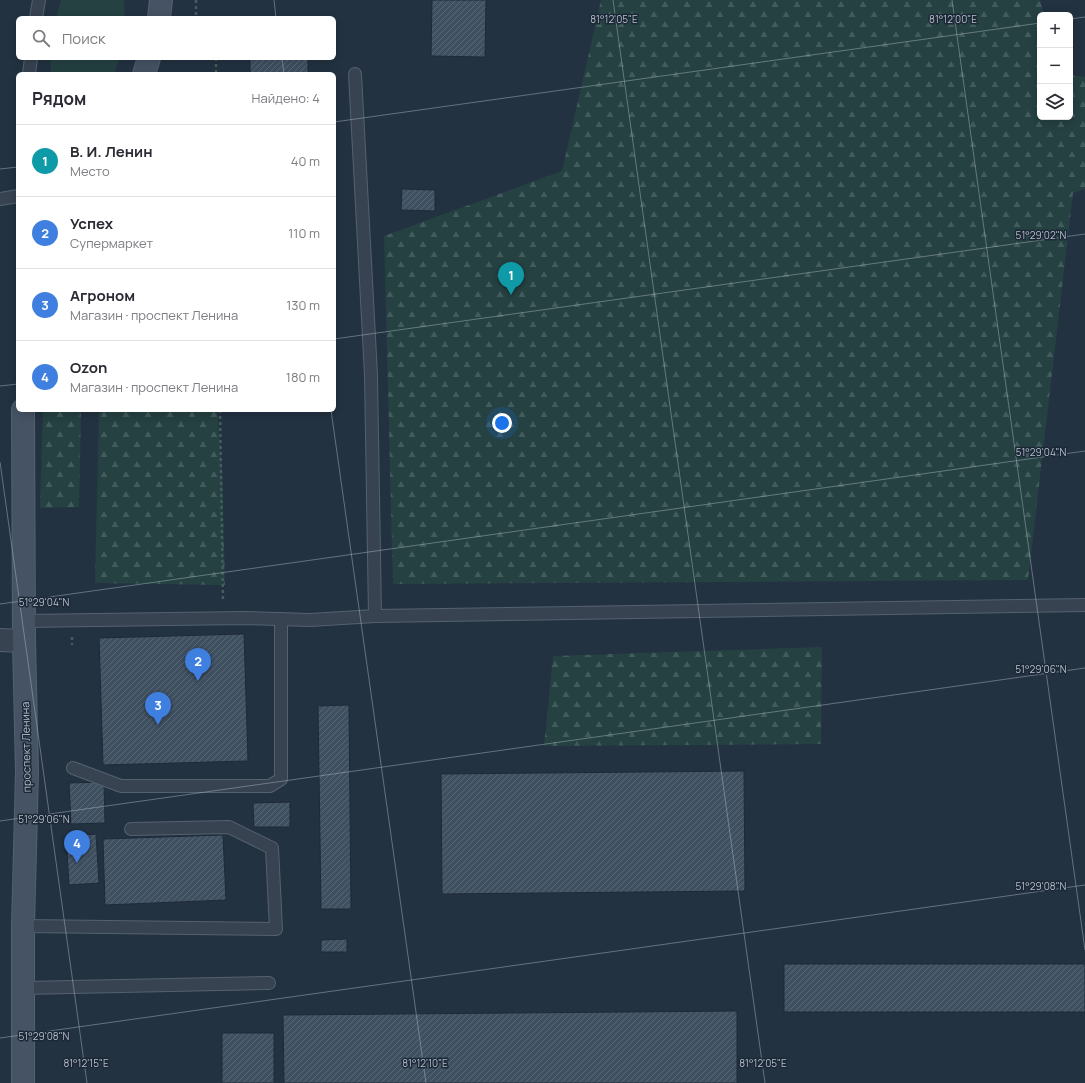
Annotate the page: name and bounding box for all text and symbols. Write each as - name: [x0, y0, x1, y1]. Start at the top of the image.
- text: 81°12'05"E: [590, 12, 638, 26]
- text: 81°12'00"E: [929, 12, 977, 26]
- map controls: [1037, 12, 1073, 120]
- button: +: [1037, 12, 1073, 48]
- search box: [16, 16, 336, 60]
- icon: search: [30, 27, 52, 49]
- text: Поиск: [62, 28, 106, 49]
- button: −: [1037, 48, 1073, 84]
- button: layers: [1037, 84, 1073, 120]
- text: Рядом: [32, 87, 86, 110]
- text: Найдено: 4: [252, 89, 320, 107]
- text: В. И. Ленин: [70, 141, 153, 162]
- text: 1: [42, 152, 48, 170]
- text: 40 m: [291, 152, 320, 170]
- text: Место: [70, 162, 110, 180]
- text: Успех: [70, 213, 113, 234]
- text: 2: [41, 224, 49, 242]
- text: 110 m: [288, 224, 320, 242]
- text: 51°29'02"N: [1016, 228, 1067, 242]
- text: Супермаркет: [70, 234, 153, 252]
- pin: 1: [498, 262, 524, 295]
- text: Агроном: [70, 285, 135, 306]
- text: 3: [41, 296, 49, 314]
- text: 130 m: [286, 296, 320, 314]
- text: Магазин · проспект Ленина: [70, 306, 238, 324]
- text: Ozon: [70, 357, 107, 378]
- text: 4: [41, 368, 49, 386]
- text: 180 m: [286, 368, 320, 386]
- text: Магазин · проспект Ленина: [70, 378, 238, 396]
- your location: [492, 413, 512, 433]
- text: 51°29'04"N: [1016, 445, 1066, 459]
- text: 51°29'04"N: [19, 595, 69, 609]
- pin: 2: [185, 648, 211, 681]
- text: 51°29'06"N: [1015, 662, 1067, 676]
- pin: 3: [145, 692, 171, 725]
- street label: проспект Ленина: [17, 701, 34, 793]
- text: 51°29'06"N: [18, 812, 70, 826]
- pin: 4: [64, 830, 90, 863]
- text: 51°29'08"N: [1016, 879, 1067, 893]
- text: 51°29'08"N: [19, 1029, 70, 1043]
- text: 81°12'15"E: [63, 1056, 109, 1070]
- text: 81°12'10"E: [402, 1056, 448, 1070]
- text: 81°12'05"E: [739, 1056, 787, 1070]

